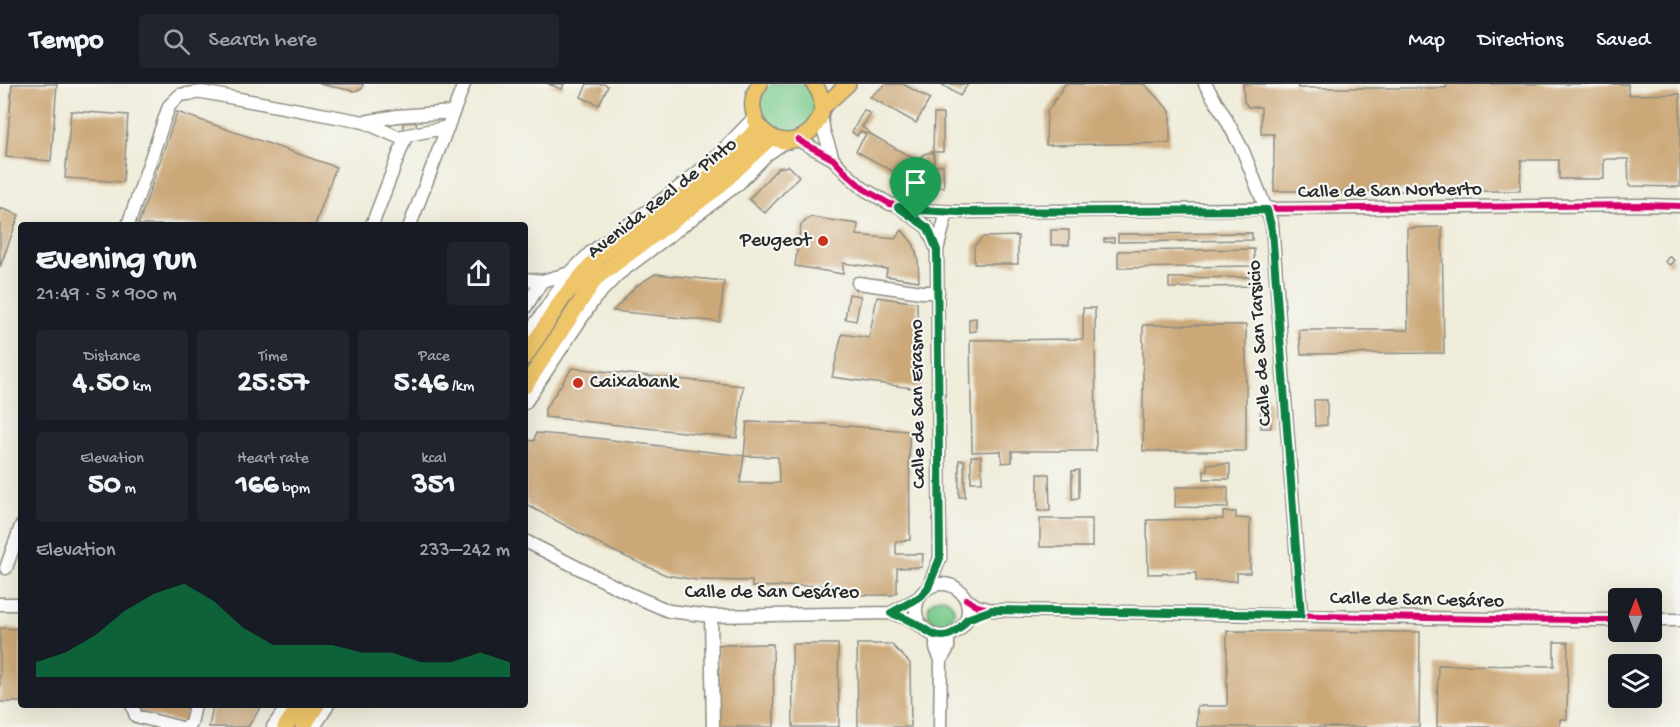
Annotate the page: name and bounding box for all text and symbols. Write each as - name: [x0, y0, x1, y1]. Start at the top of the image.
- search box: [139, 14, 559, 68]
- text: Tempo: [30, 25, 103, 58]
- icon: search: [160, 25, 193, 58]
- text: Search here: [208, 28, 317, 54]
- text: Map: [1408, 29, 1445, 54]
- text: Directions: [1478, 29, 1563, 54]
- text: Saved: [1596, 29, 1650, 54]
- street label: Avenida Real de Pinto: [584, 133, 742, 265]
- pin: [890, 157, 941, 219]
- icon: arrive: [899, 166, 932, 199]
- street label: Calle de San Norberto: [1298, 179, 1482, 205]
- place label: Peugeot: [739, 230, 813, 253]
- marker: Peugeot: [816, 234, 830, 248]
- text: Evening run: [36, 242, 196, 280]
- button: share: [447, 242, 510, 305]
- street label: Calle de San Tarsicio: [1244, 259, 1278, 427]
- text: 21:49 · 5 × 900 m: [36, 284, 177, 307]
- street label: Calle de San Erasmo: [906, 319, 932, 489]
- text: Distance: [84, 348, 140, 367]
- text: Time: [258, 348, 288, 367]
- text: Pace: [418, 348, 450, 367]
- text: 4.50: [73, 367, 129, 402]
- text: 25:57: [237, 367, 309, 402]
- text: 5:46: [394, 367, 448, 402]
- place label: Caixabank: [590, 372, 680, 395]
- marker: Caixabank: [571, 376, 585, 390]
- text: km: [129, 378, 151, 397]
- text: /km: [448, 378, 474, 397]
- text: Elevation: [80, 450, 144, 469]
- text: Heart rate: [237, 450, 309, 469]
- text: kcal: [422, 450, 446, 469]
- text: 50: [88, 469, 121, 504]
- text: 166: [236, 469, 279, 504]
- text: 351: [412, 469, 456, 504]
- text: m: [121, 480, 136, 499]
- text: bpm: [279, 480, 310, 499]
- text: Elevation: [36, 540, 116, 563]
- text: 233–242 m: [419, 540, 510, 563]
- street label: Calle de San Cesáreo: [685, 582, 859, 605]
- street label: Calle de San Cesáreo: [1330, 588, 1504, 614]
- north arrow: [1608, 588, 1662, 642]
- map controls: [1608, 588, 1662, 708]
- button: layers: [1608, 654, 1662, 708]

